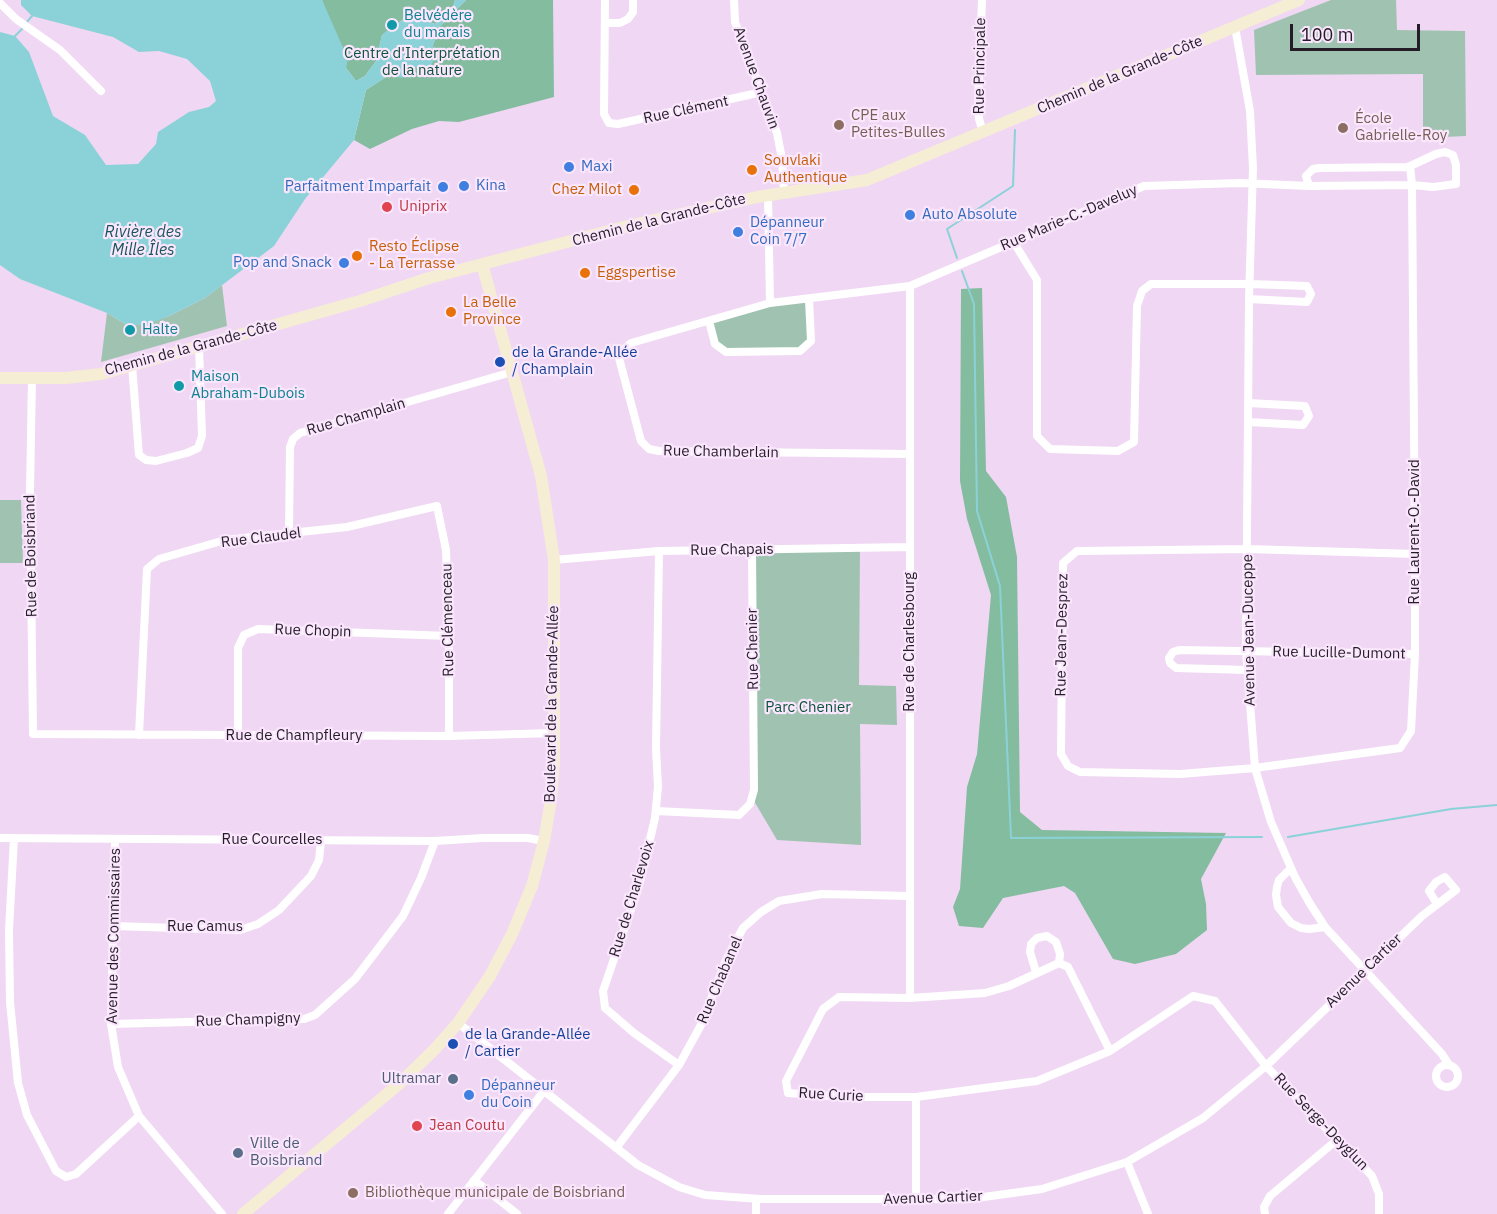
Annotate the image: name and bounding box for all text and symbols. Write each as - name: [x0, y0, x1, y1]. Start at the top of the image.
- place label: Belvédère du marais: [404, 7, 472, 42]
- scale bar: [1293, 12, 1424, 50]
- street label: Rue Principale: [970, 17, 990, 115]
- marker: Belvédère du marais: [385, 18, 399, 32]
- text: 100 m: [1301, 23, 1353, 46]
- street label: Avenue Chauvin: [729, 24, 783, 132]
- street label: Chemin de la Grande-Côte: [1035, 32, 1205, 118]
- park label: Centre d'Interprétation de la nature: [344, 45, 500, 80]
- street label: Rue Clément: [642, 92, 730, 128]
- place label: CPE aux Petites-Bulles: [851, 107, 946, 142]
- place label: École Gabrielle-Roy: [1355, 110, 1447, 145]
- marker: CPE aux Petites-Bulles: [832, 118, 846, 132]
- marker: École Gabrielle-Roy: [1336, 121, 1350, 135]
- place label: Souvlaki Authentique: [764, 152, 847, 187]
- place label: Maxi: [581, 158, 613, 176]
- marker: Maxi: [562, 160, 576, 174]
- marker: Souvlaki Authentique: [745, 163, 759, 177]
- place label: Kina: [476, 177, 506, 195]
- place label: Parfaitment Imparfait: [285, 178, 431, 196]
- marker: Kina: [457, 179, 471, 193]
- marker: Parfaitment Imparfait: [436, 180, 450, 194]
- place label: Chez Milot: [552, 181, 622, 199]
- street label: Rue Marie-C.-Daveluy: [998, 181, 1140, 255]
- marker: Chez Milot: [627, 183, 641, 197]
- street label: Chemin de la Grande-Côte: [571, 190, 747, 250]
- place label: Uniprix: [399, 198, 447, 216]
- marker: Uniprix: [380, 200, 394, 214]
- place label: Auto Absolute: [922, 206, 1017, 224]
- marker: Auto Absolute: [903, 208, 917, 222]
- place label: Dépanneur Coin 7/7: [750, 214, 824, 249]
- water label: Rivière des Mille Îles: [104, 222, 182, 260]
- marker: Dépanneur Coin 7/7: [731, 225, 745, 239]
- place label: Resto Éclipse - La Terrasse: [369, 238, 459, 273]
- marker: Resto Éclipse - La Terrasse: [350, 249, 364, 263]
- place label: Pop and Snack: [233, 254, 332, 272]
- marker: Pop and Snack: [337, 256, 351, 270]
- place label: Eggspertise: [597, 264, 676, 282]
- marker: Eggspertise: [578, 266, 592, 280]
- place label: La Belle Province: [463, 294, 521, 329]
- marker: La Belle Province: [444, 305, 458, 319]
- street label: Chemin de la Grande-Côte: [103, 316, 279, 380]
- place label: Halte: [142, 321, 178, 339]
- marker: Halte: [123, 323, 137, 337]
- place label: de la Grande-Allée / Champlain: [512, 344, 637, 379]
- marker: de la Grande-Allée / Champlain: [493, 355, 507, 369]
- place label: Maison Abraham-Dubois: [191, 368, 305, 403]
- marker: Maison Abraham-Dubois: [172, 379, 186, 393]
- street label: Rue Champlain: [305, 394, 407, 440]
- street label: Rue Chamberlain: [663, 442, 779, 462]
- street label: Rue Laurent-O.-David: [1406, 459, 1424, 605]
- street label: Rue de Boisbriand: [21, 494, 41, 618]
- street label: Rue Claudel: [220, 524, 302, 552]
- street label: Rue Chapais: [690, 540, 774, 560]
- street label: Avenue Jean-Duceppe: [1239, 554, 1259, 706]
- street label: Rue Clémenceau: [438, 563, 458, 677]
- street label: Rue de Charlesbourg: [901, 572, 919, 712]
- street label: Rue Jean-Desprez: [1052, 573, 1072, 697]
- street label: Boulevard de la Grande-Allée: [541, 605, 563, 803]
- street label: Rue Chenier: [743, 608, 763, 690]
- street label: Rue Chopin: [274, 621, 352, 641]
- street label: Rue Lucille-Dumont: [1272, 643, 1406, 663]
- park label: Parc Chenier: [765, 699, 851, 717]
- street label: Rue de Champfleury: [226, 727, 362, 745]
- street label: Rue Courcelles: [222, 831, 322, 849]
- street label: Rue de Charlevoix: [606, 839, 658, 959]
- street label: Avenue des Commissaires: [103, 848, 125, 1024]
- street label: Rue Camus: [167, 918, 243, 936]
- street label: Avenue Cartier: [1322, 930, 1406, 1012]
- street label: Rue Chabanel: [693, 934, 747, 1026]
- street label: Rue Champigny: [195, 1009, 301, 1031]
- place label: de la Grande-Allée / Cartier: [465, 1026, 590, 1061]
- marker: de la Grande-Allée / Cartier: [446, 1037, 460, 1051]
- place label: Ultramar: [381, 1070, 441, 1088]
- street label: Rue Serge-Deyglun: [1270, 1070, 1372, 1174]
- marker: Ultramar: [446, 1072, 460, 1086]
- place label: Dépanneur du Coin: [481, 1077, 555, 1112]
- street label: Rue Curie: [798, 1084, 864, 1106]
- marker: Dépanneur du Coin: [462, 1088, 476, 1102]
- place label: Jean Coutu: [429, 1117, 505, 1135]
- marker: Jean Coutu: [410, 1119, 424, 1133]
- place label: Ville de Boisbriand: [250, 1135, 322, 1170]
- marker: Ville de Boisbriand: [231, 1146, 245, 1160]
- place label: Bibliothèque municipale de Boisbriand: [365, 1184, 625, 1202]
- marker: Bibliothèque municipale de Boisbriand: [346, 1186, 360, 1200]
- street label: Avenue Cartier: [883, 1187, 983, 1209]

